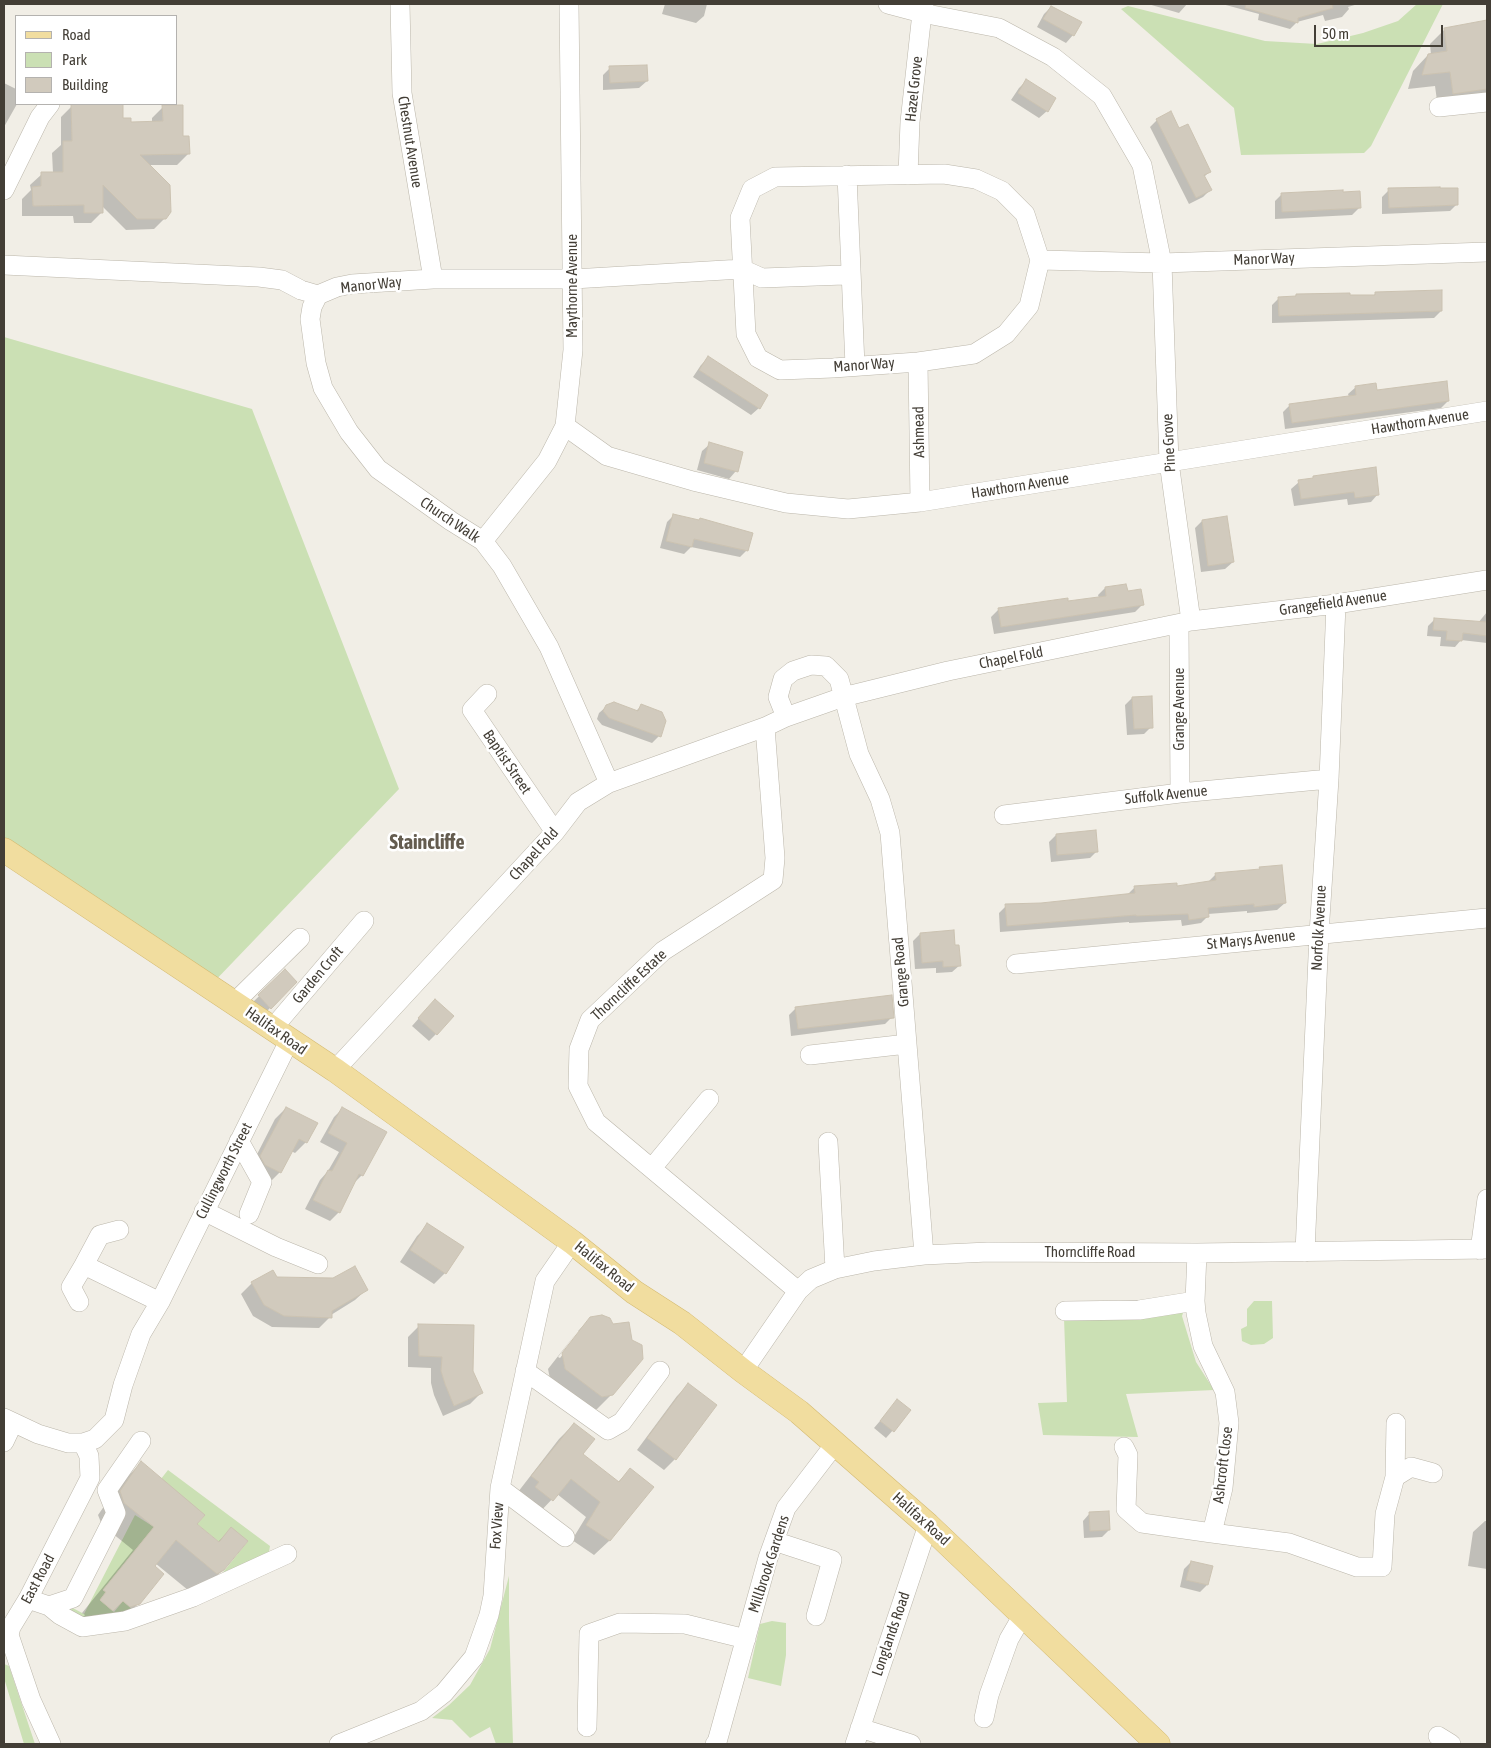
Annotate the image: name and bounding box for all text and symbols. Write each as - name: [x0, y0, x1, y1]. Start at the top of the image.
- legend: [15, 15, 178, 105]
- scale bar: [1316, 15, 1445, 47]
- text: 50 m: [1322, 25, 1349, 42]
- text: Road: [62, 26, 91, 43]
- text: Park: [62, 51, 87, 68]
- street label: Hazel Grove: [902, 55, 926, 123]
- text: Building: [62, 76, 108, 93]
- street label: Chestnut Avenue: [394, 95, 426, 189]
- street label: Maythorne Avenue: [563, 234, 581, 338]
- street label: Manor Way: [1233, 249, 1295, 269]
- street label: Manor Way: [340, 273, 402, 297]
- street label: Manor Way: [833, 354, 895, 376]
- street label: Hawthorn Avenue: [1370, 405, 1470, 439]
- street label: Ashmead: [910, 406, 928, 458]
- street label: Pine Grove: [1158, 413, 1180, 473]
- street label: Hawthorn Avenue: [970, 469, 1070, 503]
- street label: Church Walk: [417, 493, 483, 547]
- street label: Grangefield Avenue: [1278, 587, 1388, 619]
- street label: Chapel Fold: [978, 643, 1044, 673]
- street label: Grange Avenue: [1170, 668, 1188, 750]
- street label: Baptist Street: [479, 726, 535, 798]
- street label: Suffolk Avenue: [1124, 782, 1208, 808]
- street label: Chapel Fold: [506, 824, 562, 884]
- district label: Staincliffe: [390, 831, 464, 855]
- street label: Norfolk Avenue: [1308, 885, 1330, 971]
- street label: St Marys Avenue: [1206, 926, 1296, 954]
- street label: Grange Road: [889, 936, 913, 1008]
- street label: Garden Croft: [289, 943, 347, 1007]
- street label: Thorncliffe Estate: [588, 946, 670, 1024]
- street label: Halifax Road: [242, 1003, 310, 1059]
- street label: Cullingworth Street: [192, 1120, 256, 1222]
- street label: Halifax Road: [571, 1238, 637, 1296]
- street label: Thorncliffe Road: [1045, 1243, 1135, 1261]
- street label: Ashcroft Close: [1209, 1426, 1237, 1504]
- street label: Halifax Road: [889, 1489, 953, 1549]
- street label: Fox View: [486, 1502, 508, 1550]
- street label: Millbrook Gardens: [745, 1513, 793, 1615]
- street label: East Road: [17, 1551, 59, 1607]
- street label: Longlands Road: [868, 1590, 914, 1678]

